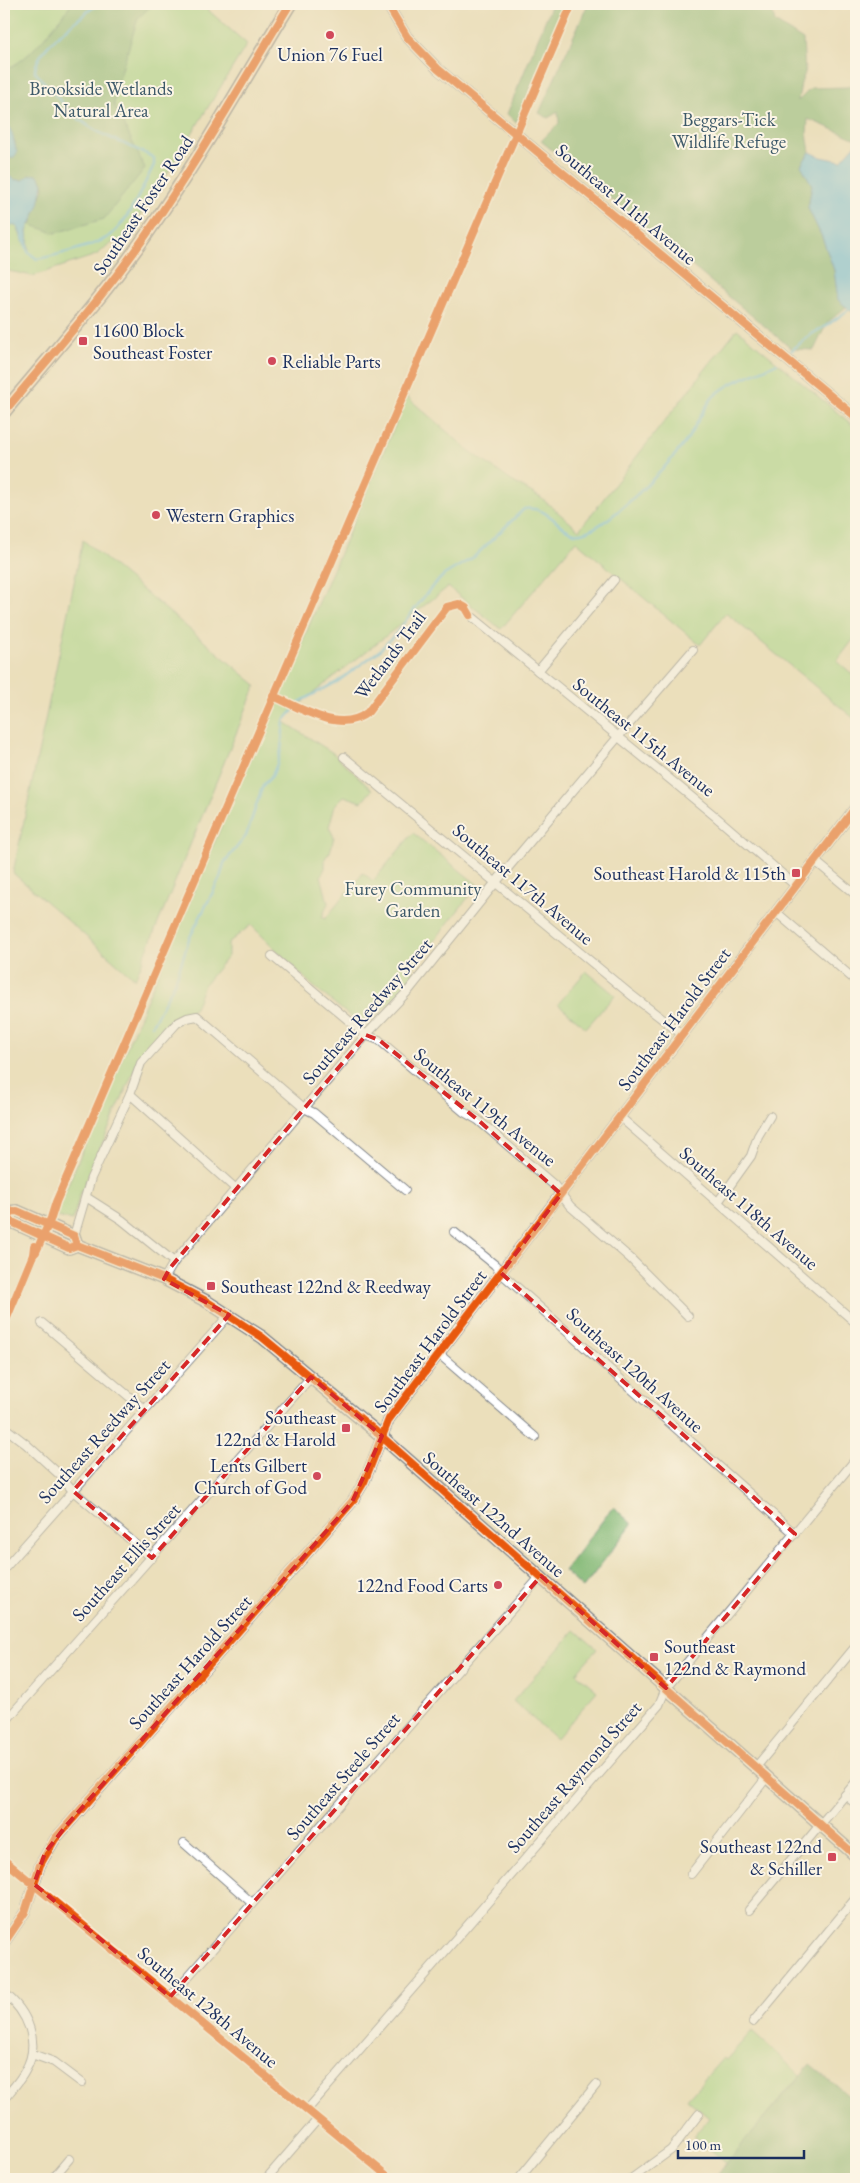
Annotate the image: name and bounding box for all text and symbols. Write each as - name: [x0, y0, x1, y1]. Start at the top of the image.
- marker: Union 76 Fuel: [324, 29, 336, 41]
- place label: Union 76 Fuel: [277, 42, 383, 67]
- park label: Brookside Wetlands Natural Area: [29, 76, 173, 123]
- park label: Beggars-Tick Wildlife Refuge: [672, 107, 786, 154]
- street label: Southeast Foster Road: [87, 130, 199, 280]
- street label: Southeast 111th Avenue: [550, 138, 702, 270]
- place label: 11600 Block Southeast Foster: [93, 318, 213, 365]
- marker: 11600 Block Southeast Foster: [77, 335, 89, 347]
- place label: Reliable Parts: [282, 349, 381, 374]
- marker: Reliable Parts: [266, 355, 278, 367]
- place label: Western Graphics: [166, 503, 294, 528]
- marker: Western Graphics: [150, 509, 162, 521]
- street label: Wetlands Trail: [349, 605, 432, 704]
- street label: Southeast 115th Avenue: [568, 672, 720, 802]
- street label: Southeast 117th Avenue: [447, 818, 599, 950]
- place label: Southeast Harold & 115th: [593, 861, 786, 886]
- marker: Southeast Harold & 115th: [790, 867, 802, 879]
- park label: Furey Community Garden: [344, 876, 482, 923]
- street label: Southeast Reedway Street: [296, 932, 438, 1090]
- street label: Southeast Harold Street: [612, 942, 736, 1096]
- street label: Southeast 119th Avenue: [409, 1042, 561, 1172]
- street label: Southeast 118th Avenue: [674, 1141, 824, 1275]
- street label: Southeast Harold Street: [368, 1264, 492, 1418]
- place label: Southeast 122nd & Reedway: [221, 1274, 432, 1299]
- marker: Southeast 122nd & Reedway: [205, 1280, 217, 1292]
- street label: Southeast 120th Avenue: [561, 1302, 709, 1438]
- street label: Southeast Reedway Street: [32, 1353, 176, 1509]
- place label: Southeast 122nd & Harold: [214, 1405, 336, 1452]
- marker: Southeast 122nd & Harold: [340, 1422, 352, 1434]
- street label: Southeast 122nd Avenue: [418, 1445, 570, 1583]
- place label: Lents Gilbert Church of God: [194, 1453, 307, 1500]
- marker: Lents Gilbert Church of God: [311, 1470, 323, 1482]
- street label: Southeast Ellis Street: [66, 1497, 186, 1627]
- place label: 122nd Food Carts: [356, 1573, 488, 1598]
- marker: 122nd Food Carts: [492, 1579, 504, 1591]
- street label: Southeast Harold Street: [123, 1589, 257, 1735]
- place label: Southeast 122nd & Raymond: [664, 1634, 806, 1681]
- marker: Southeast 122nd & Raymond: [648, 1651, 660, 1663]
- street label: Southeast Raymond Street: [501, 1696, 647, 1858]
- street label: Southeast Steele Street: [280, 1707, 406, 1845]
- place label: Southeast 122nd & Schiller: [700, 1834, 823, 1881]
- marker: Southeast 122nd & Schiller: [826, 1851, 838, 1863]
- street label: Southeast 128th Avenue: [132, 1941, 284, 2073]
- scale bar: [678, 2128, 804, 2160]
- text: 100 m: [685, 2135, 722, 2154]

